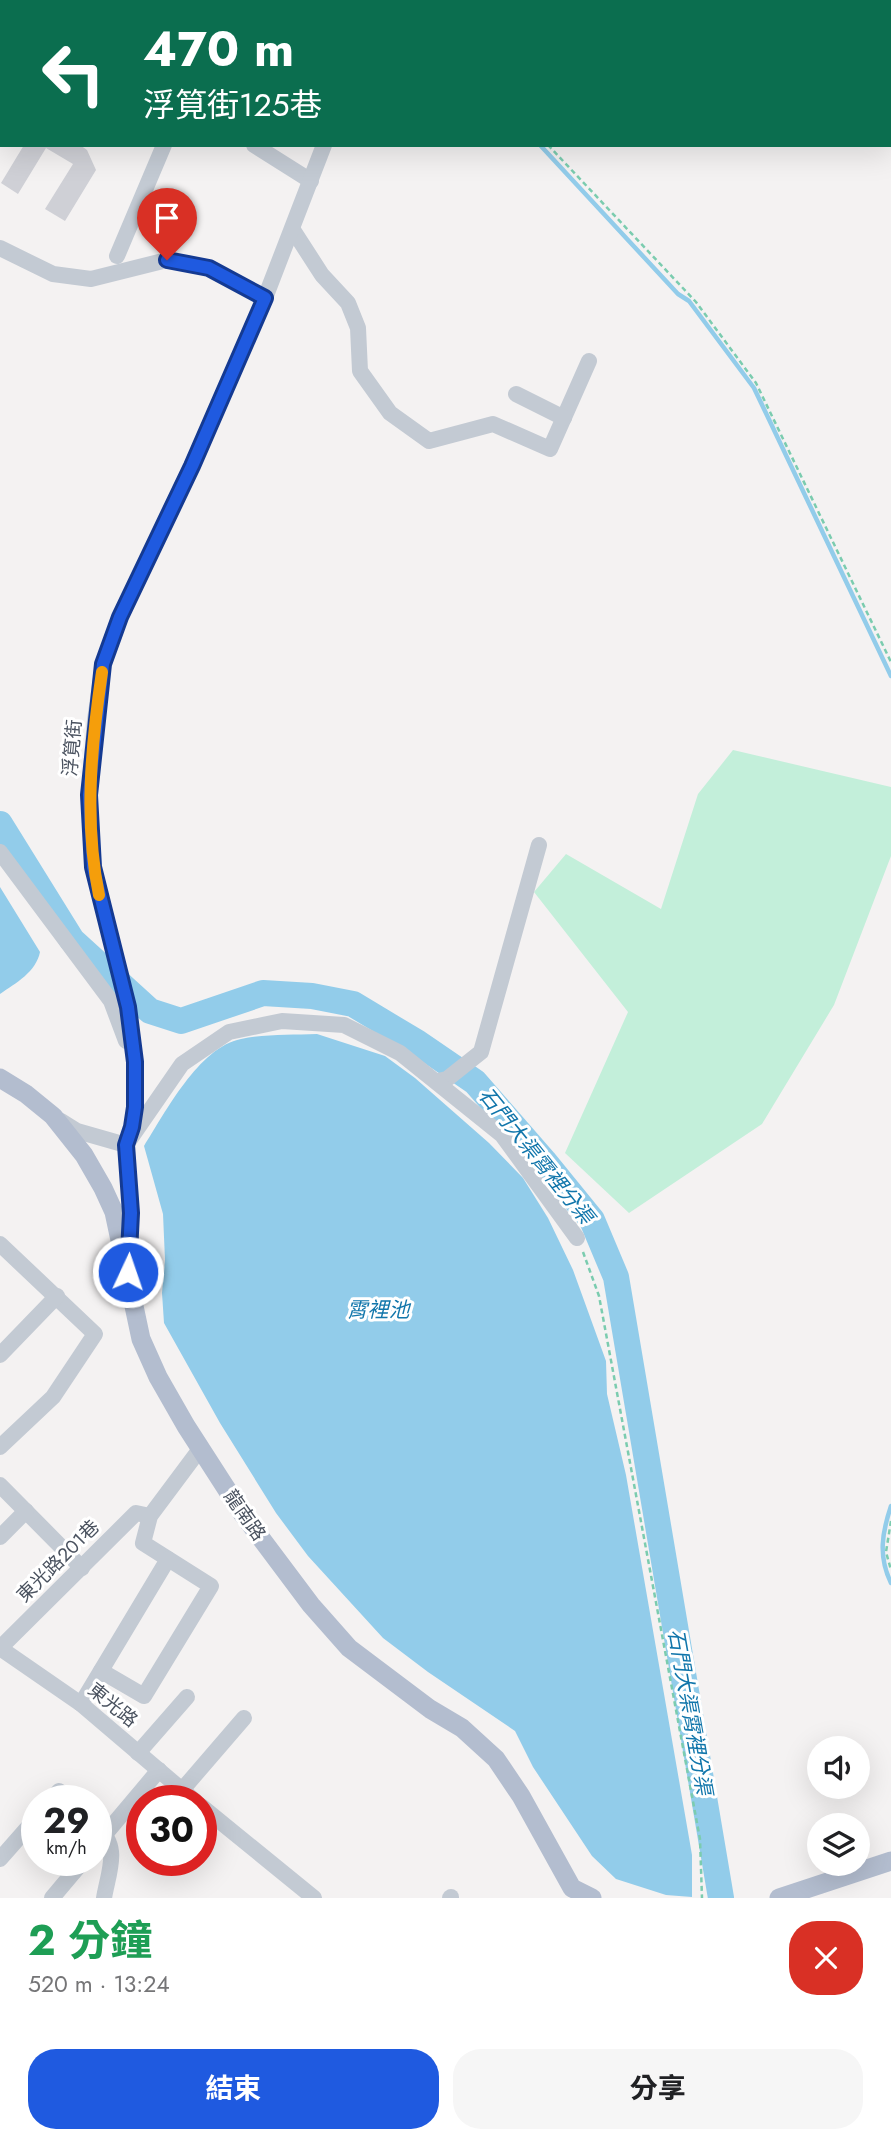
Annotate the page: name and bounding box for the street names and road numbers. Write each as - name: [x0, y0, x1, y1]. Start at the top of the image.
- street label: 浮筧街: [56, 718, 88, 778]
- street label: 龍南路: [218, 1484, 272, 1546]
- street label: 東光路201巷: [11, 1514, 105, 1608]
- street label: 東光路: [82, 1677, 144, 1733]

